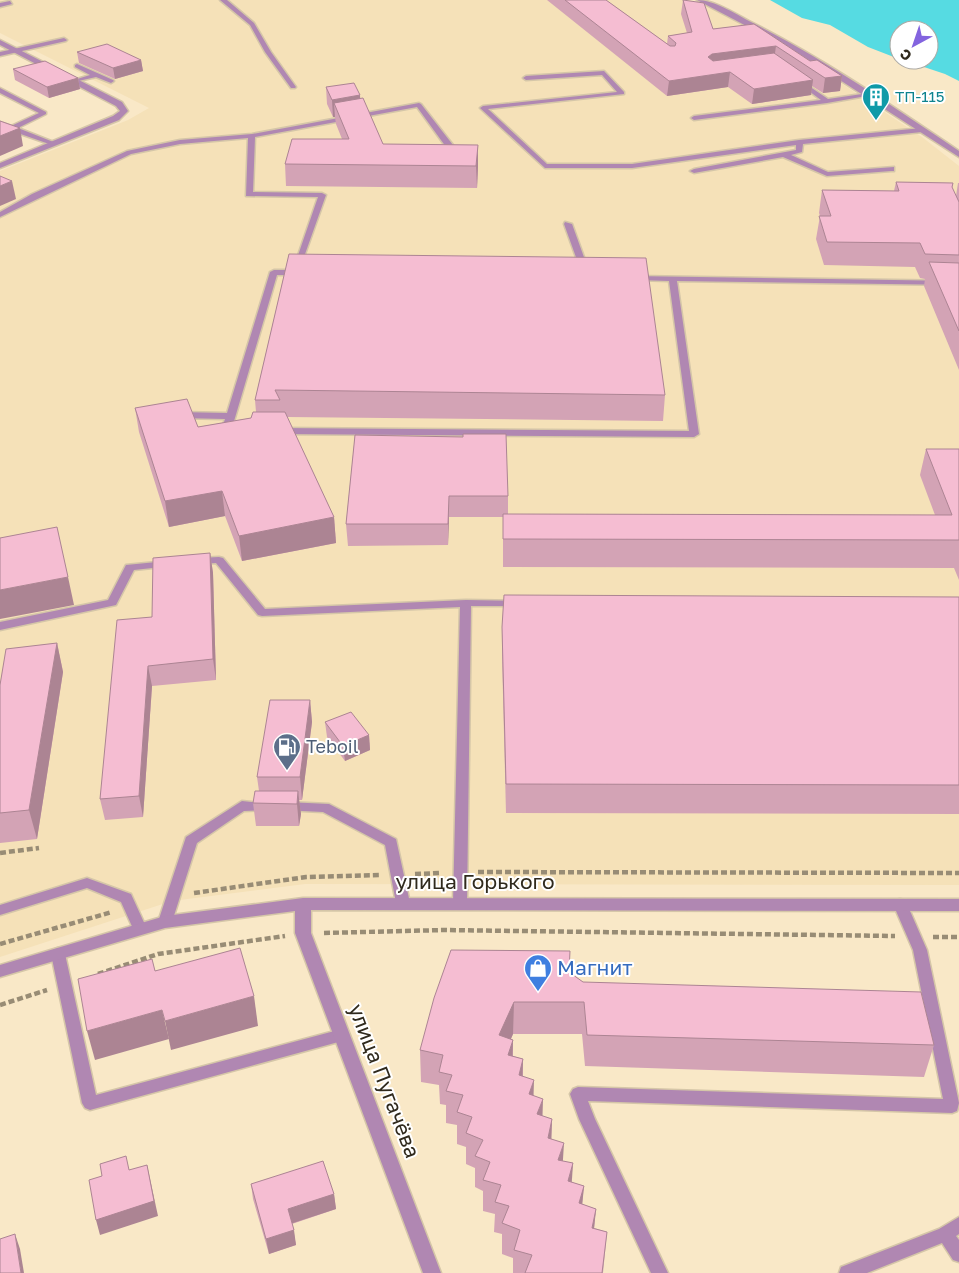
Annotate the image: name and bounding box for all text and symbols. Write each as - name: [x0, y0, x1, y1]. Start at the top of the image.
- north arrow: [889, 20, 939, 70]
- text: С: [896, 46, 915, 65]
- building icon: ТП-115: [861, 82, 891, 121]
- place label: ТП-115: [895, 87, 945, 105]
- fuel station icon: Teboil: [272, 732, 302, 771]
- place label: Teboil: [306, 735, 359, 757]
- street label: улица Горького: [395, 868, 555, 894]
- shop icon: Магнит: [523, 953, 553, 992]
- place label: Магнит: [557, 954, 633, 980]
- street label: улица Пугачёва: [344, 1000, 426, 1161]

